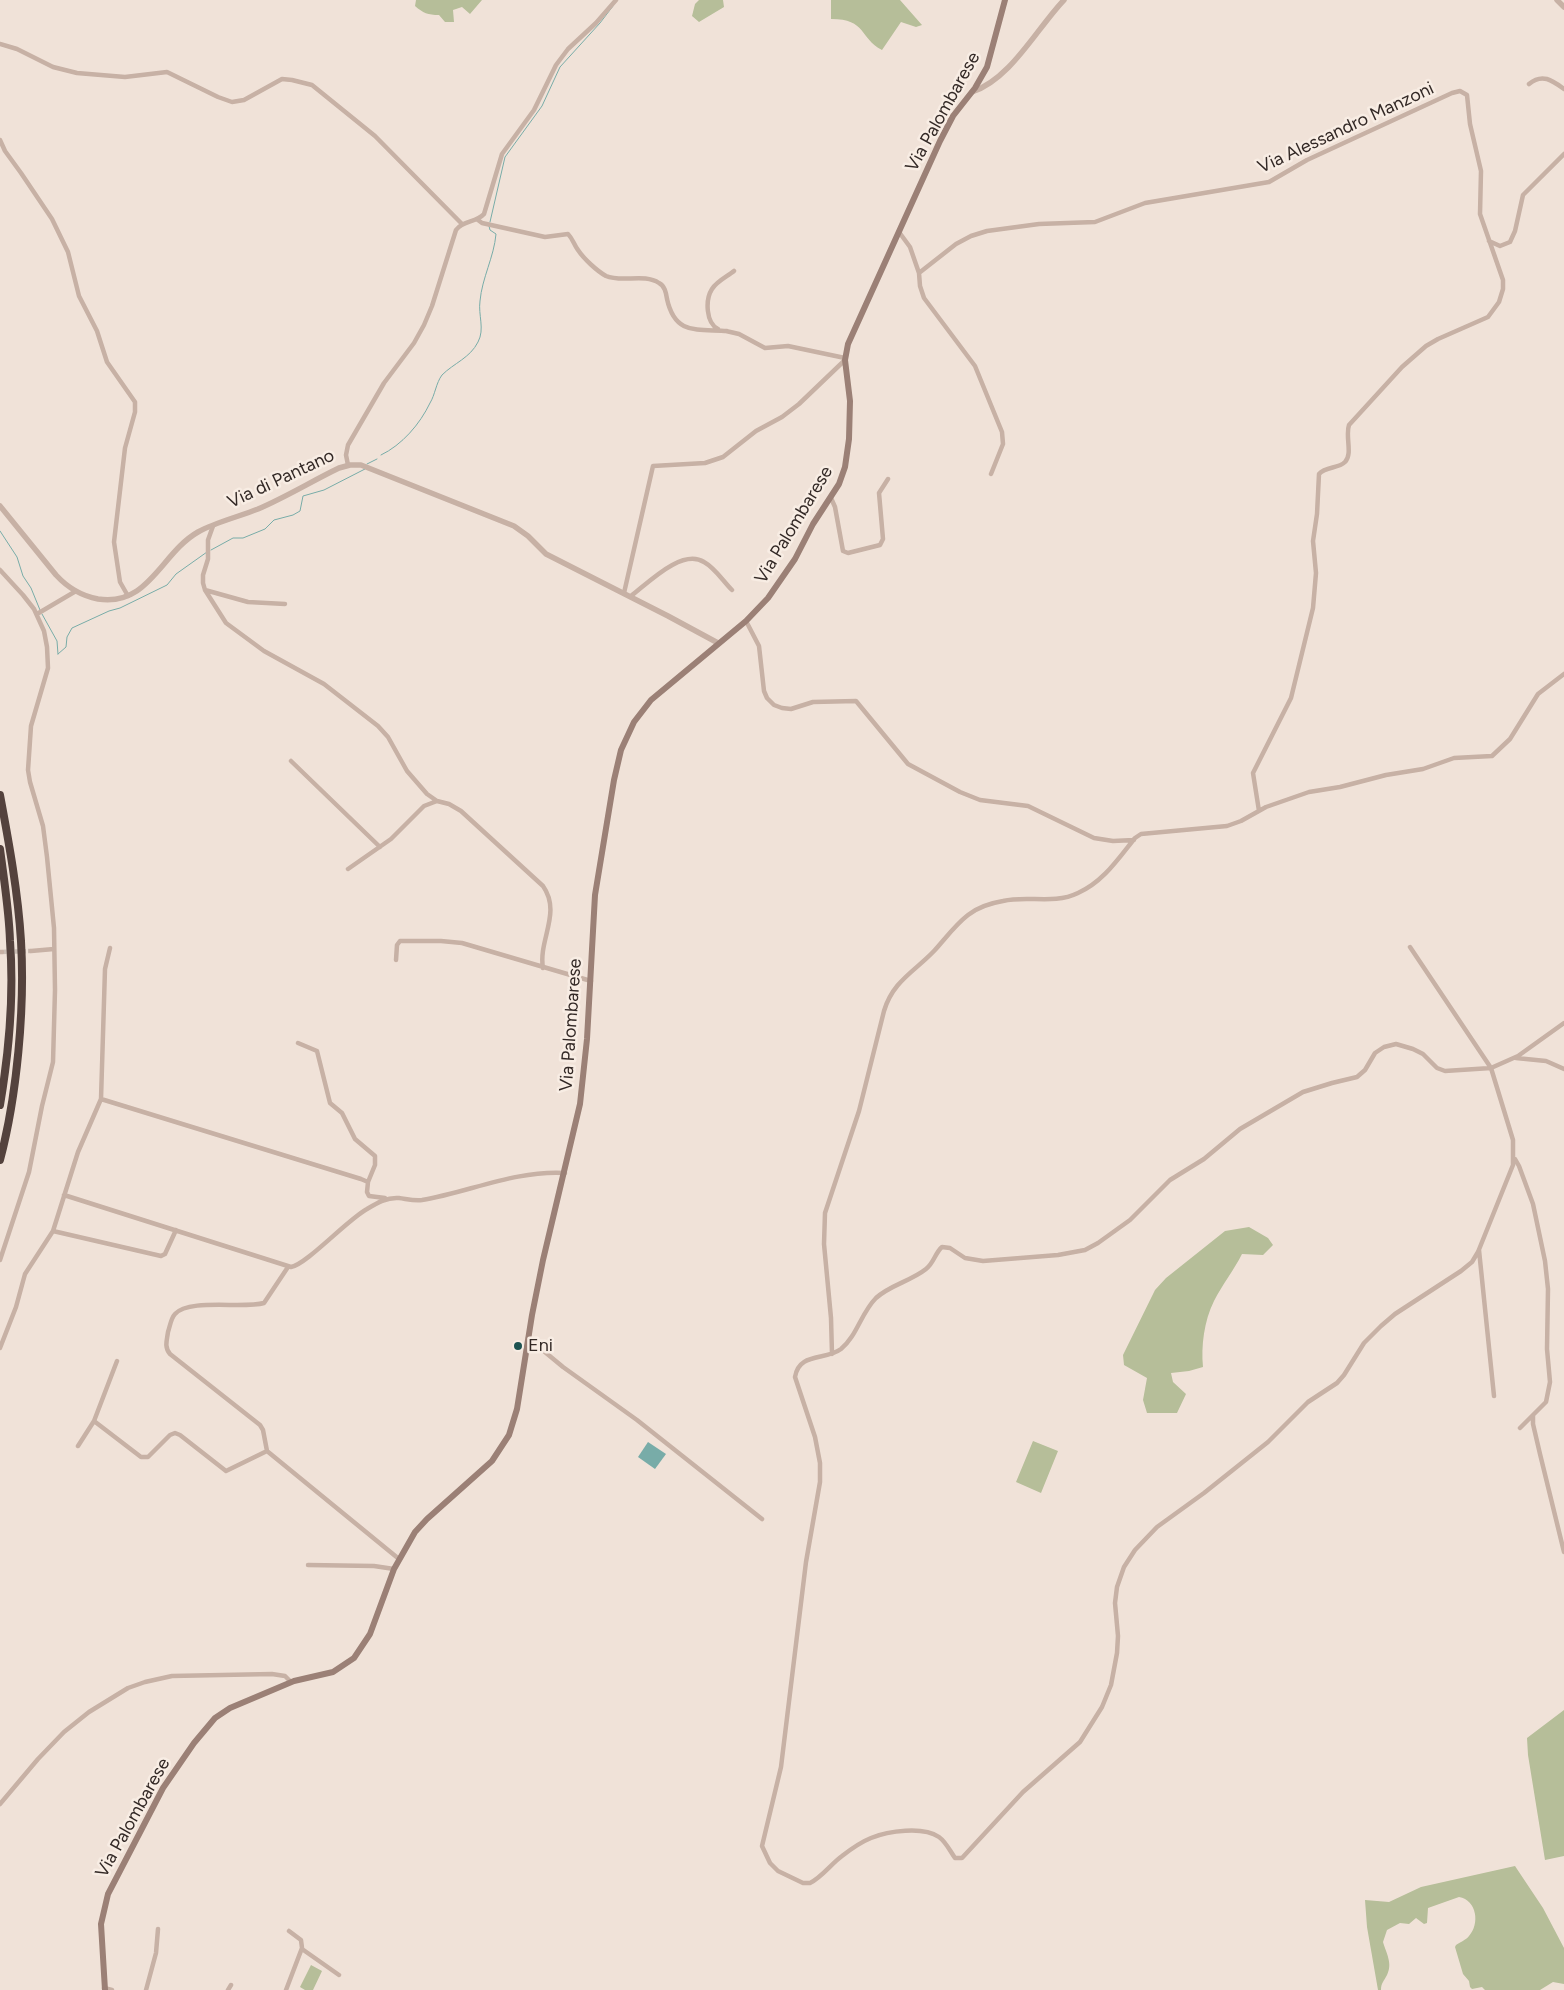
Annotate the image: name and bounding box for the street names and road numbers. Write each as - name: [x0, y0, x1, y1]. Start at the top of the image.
- street label: Via Palombarese: [901, 48, 985, 176]
- street label: Via Alessandro Manzoni: [1255, 78, 1437, 178]
- street label: Via di Pantano: [224, 445, 338, 513]
- street label: Via Palombarese: [750, 462, 838, 588]
- street label: Via Palombarese: [556, 958, 586, 1092]
- street label: Via Palombarese: [91, 1754, 175, 1882]

